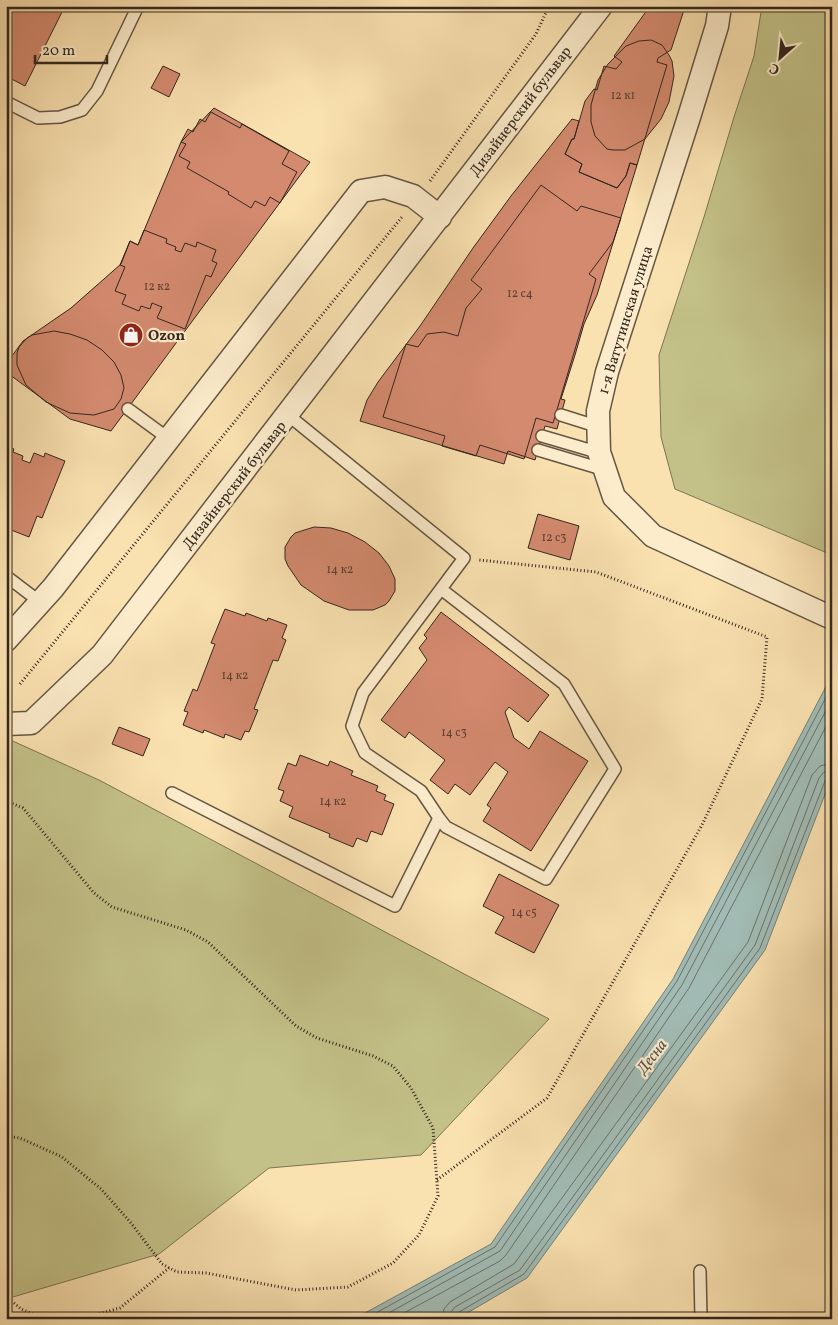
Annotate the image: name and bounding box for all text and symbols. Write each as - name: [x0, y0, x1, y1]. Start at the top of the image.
- scale bar: [35, 32, 108, 64]
- north arrow: [756, 32, 806, 82]
- text: 20 m: [42, 41, 75, 62]
- street label: Дизайнерский бульвар: [465, 42, 577, 181]
- text: С: [766, 58, 783, 79]
- house number: 12 к1: [611, 88, 635, 104]
- street label: 1-я Ватутинская улица: [594, 244, 659, 397]
- house number: 12 к2: [144, 279, 170, 295]
- house number: 12 с4: [507, 286, 533, 302]
- shop icon: Ozon: [118, 322, 144, 348]
- place label: Ozon: [148, 326, 185, 347]
- street label: Дизайнерский бульвар: [178, 417, 292, 555]
- house number: 12 с3: [541, 530, 567, 546]
- house number: 14 к2: [326, 562, 354, 578]
- house number: 14 к2: [221, 668, 249, 684]
- house number: 14 с3: [441, 725, 467, 741]
- house number: 14 к2: [319, 794, 347, 810]
- house number: 14 с5: [511, 905, 537, 921]
- water label: Десна: [631, 1035, 673, 1080]

